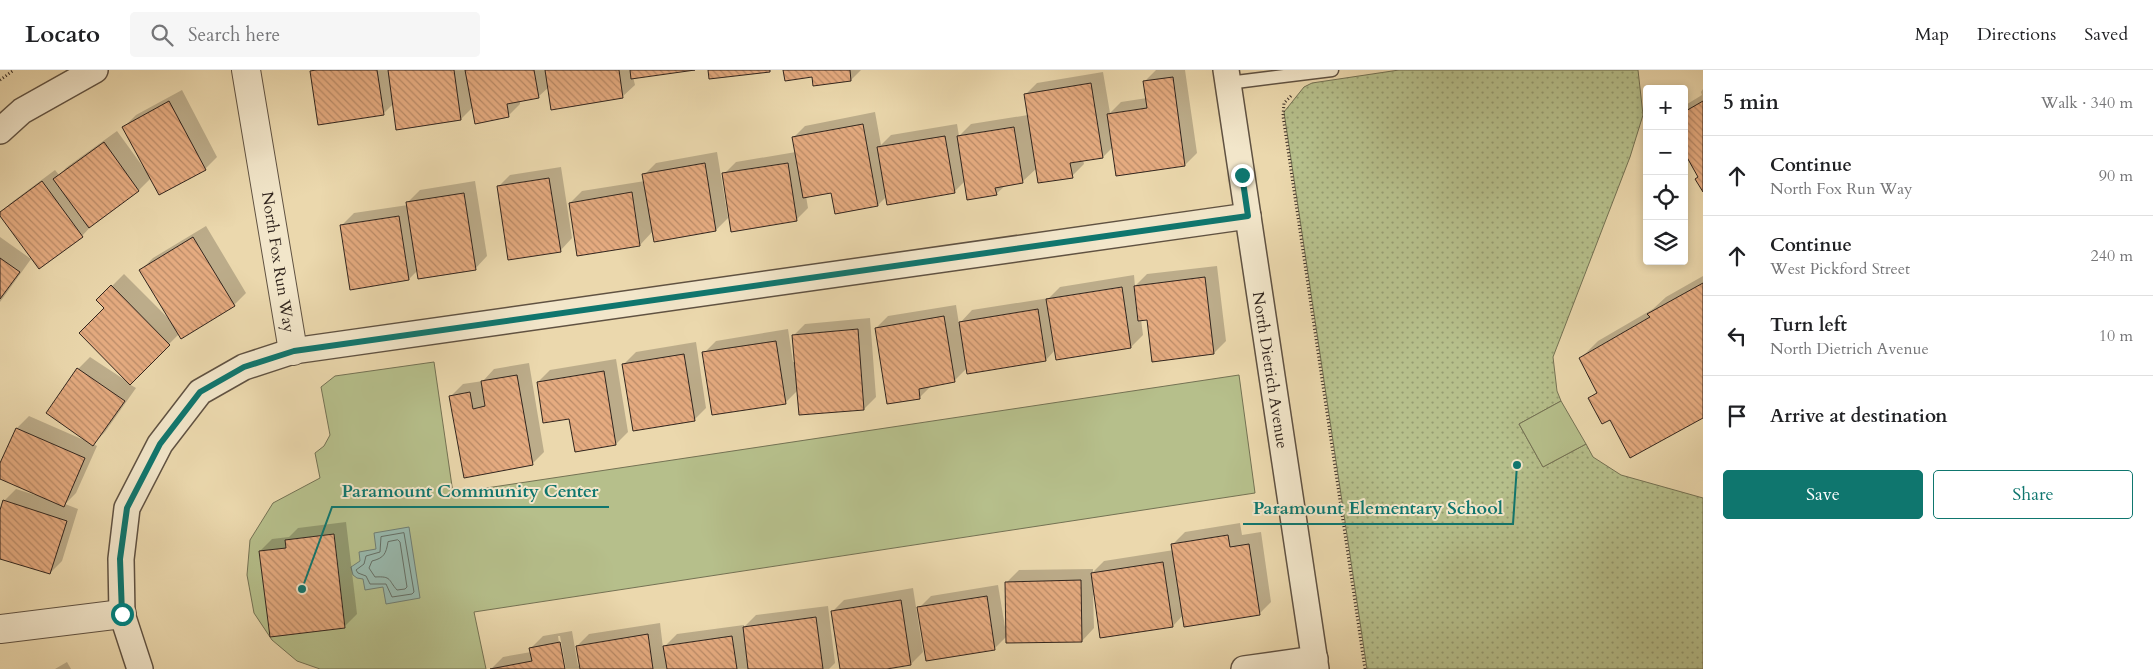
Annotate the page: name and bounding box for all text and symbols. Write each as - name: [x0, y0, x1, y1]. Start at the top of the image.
- search box: [130, 12, 480, 57]
- text: Locato: [25, 18, 100, 51]
- icon: search: [148, 21, 176, 49]
- text: Search here: [188, 22, 280, 48]
- text: Map: [1915, 22, 1949, 47]
- text: Directions: [1977, 22, 2056, 47]
- text: Saved: [2084, 22, 2128, 47]
- map controls: [1643, 85, 1688, 265]
- button: +: [1643, 85, 1688, 130]
- text: 5 min: [1723, 88, 1779, 117]
- text: Walk · 340 m: [2041, 92, 2133, 114]
- button: −: [1643, 130, 1688, 175]
- text: Continue: [1770, 152, 1852, 178]
- icon: ahead: [1723, 162, 1751, 190]
- route end: [1231, 164, 1254, 187]
- text: 90 m: [2099, 165, 2133, 187]
- button: locate: [1643, 175, 1688, 220]
- text: North Fox Run Way: [1770, 178, 1913, 200]
- street label: North Fox Run Way: [256, 190, 300, 335]
- button: layers: [1643, 220, 1688, 265]
- text: Continue: [1770, 232, 1852, 258]
- icon: ahead: [1723, 242, 1751, 270]
- text: 240 m: [2091, 245, 2133, 267]
- text: West Pickford Street: [1770, 258, 1910, 280]
- street label: North Dietrich Avenue: [1247, 290, 1293, 450]
- text: Turn left: [1770, 312, 1847, 338]
- icon: left: [1723, 322, 1751, 350]
- text: 10 m: [2099, 325, 2133, 347]
- text: North Dietrich Avenue: [1770, 338, 1929, 360]
- icon: arrive: [1723, 402, 1751, 430]
- text: Arrive at destination: [1770, 403, 1947, 429]
- button: Save: [1723, 470, 1923, 519]
- button: Share: [1933, 470, 2133, 519]
- callout: Paramount Community Center: [332, 474, 609, 507]
- text: Paramount Community Center: [342, 479, 599, 504]
- callout: Paramount Elementary School: [1243, 491, 1513, 524]
- text: Paramount Elementary School: [1253, 496, 1503, 521]
- route start: [111, 603, 134, 626]

